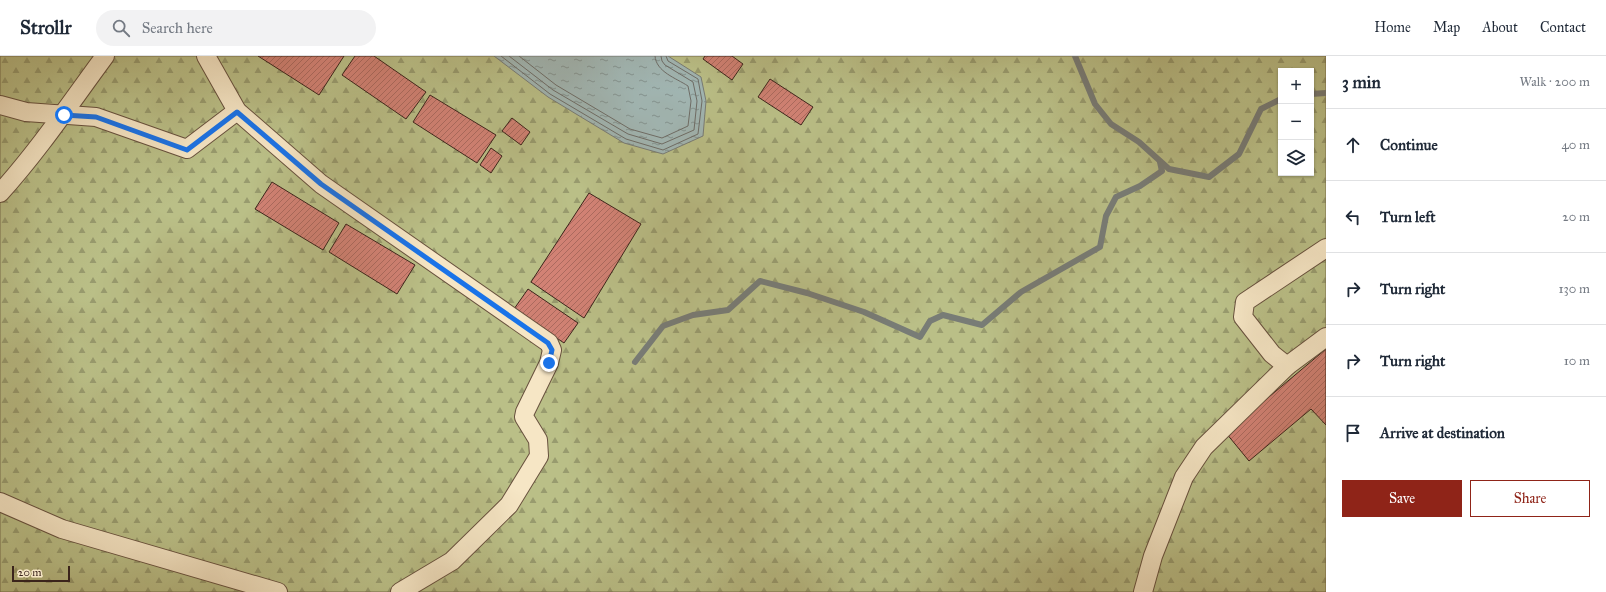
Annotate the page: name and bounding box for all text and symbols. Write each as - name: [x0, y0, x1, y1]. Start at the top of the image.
- search box: [96, 10, 376, 46]
- text: Strollr: [20, 16, 72, 39]
- icon: search: [110, 17, 132, 39]
- text: Search here: [142, 19, 213, 37]
- text: Home: [1374, 19, 1411, 36]
- text: Map: [1433, 19, 1460, 36]
- text: About: [1482, 19, 1518, 36]
- text: Contact: [1540, 19, 1586, 36]
- map controls: [1278, 68, 1314, 176]
- button: +: [1278, 68, 1314, 104]
- text: 3 min: [1342, 72, 1381, 93]
- text: Walk · 200 m: [1520, 74, 1590, 90]
- button: −: [1278, 104, 1314, 140]
- route start: [55, 106, 73, 124]
- icon: ahead: [1342, 134, 1364, 156]
- text: Continue: [1380, 136, 1438, 154]
- text: 40 m: [1561, 137, 1590, 153]
- button: layers: [1278, 140, 1314, 176]
- icon: left: [1342, 206, 1364, 228]
- text: Turn left: [1380, 208, 1436, 226]
- text: 20 m: [1562, 209, 1590, 225]
- icon: right: [1342, 278, 1364, 300]
- text: Turn right: [1380, 280, 1445, 298]
- text: 130 m: [1558, 281, 1590, 297]
- icon: right: [1342, 350, 1364, 372]
- text: Turn right: [1380, 352, 1445, 370]
- text: 10 m: [1564, 353, 1590, 369]
- route end: [540, 354, 558, 372]
- icon: arrive: [1342, 422, 1364, 444]
- text: Arrive at destination: [1380, 424, 1505, 442]
- button: Save: [1342, 480, 1462, 517]
- button: Share: [1470, 480, 1590, 517]
- scale bar: [12, 564, 70, 583]
- text: 20 m: [18, 566, 41, 579]

